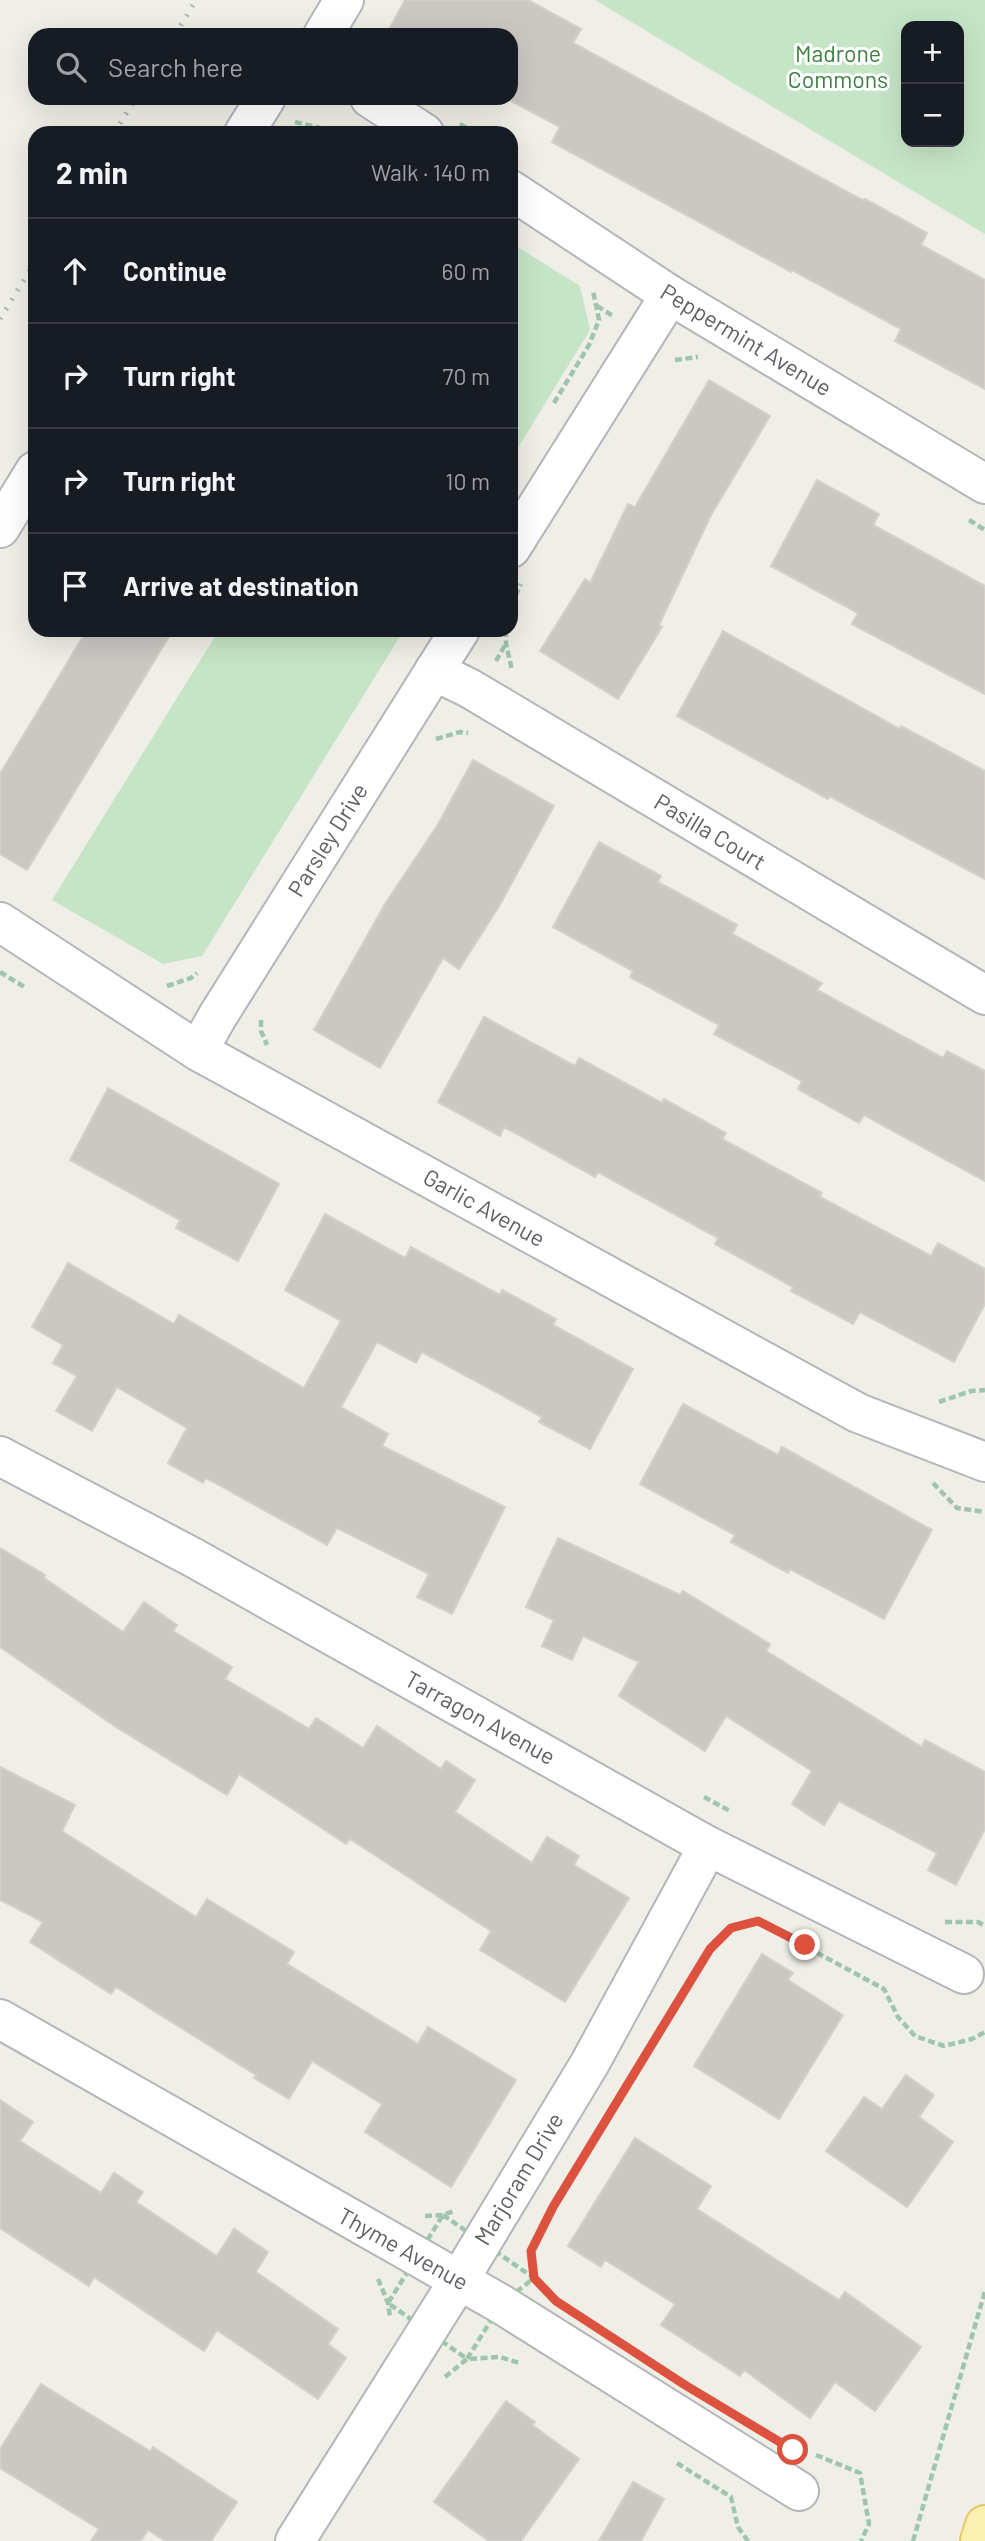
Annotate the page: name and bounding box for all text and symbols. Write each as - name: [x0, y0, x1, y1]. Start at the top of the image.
- map controls: [901, 21, 964, 147]
- button: +: [901, 21, 964, 84]
- search box: [28, 28, 518, 105]
- park label: Madrone Commons: [788, 39, 888, 93]
- icon: search: [52, 48, 90, 86]
- text: Search here: [108, 51, 243, 82]
- button: −: [901, 84, 964, 147]
- text: 2 min: [56, 154, 128, 190]
- text: Walk · 140 m: [371, 158, 490, 186]
- icon: ahead: [56, 252, 94, 290]
- text: Continue: [123, 255, 227, 286]
- text: 60 m: [442, 257, 490, 285]
- street label: Peppermint Avenue: [656, 277, 837, 401]
- icon: right: [56, 357, 94, 395]
- text: Turn right: [123, 360, 236, 391]
- text: 70 m: [443, 362, 490, 390]
- icon: right: [56, 462, 94, 500]
- text: Turn right: [123, 465, 236, 496]
- text: 10 m: [445, 467, 490, 495]
- icon: arrive: [56, 567, 94, 605]
- text: Arrive at destination: [123, 570, 359, 601]
- street label: Parsley Drive: [281, 778, 373, 901]
- street label: Pasilla Court: [650, 787, 771, 875]
- street label: Garlic Avenue: [419, 1162, 550, 1252]
- street label: Tarragon Avenue: [400, 1664, 561, 1770]
- route end: [789, 1929, 820, 1960]
- street label: Marjoram Drive: [468, 2107, 569, 2250]
- street label: Thyme Avenue: [333, 2201, 474, 2295]
- route start: [777, 2434, 808, 2465]

